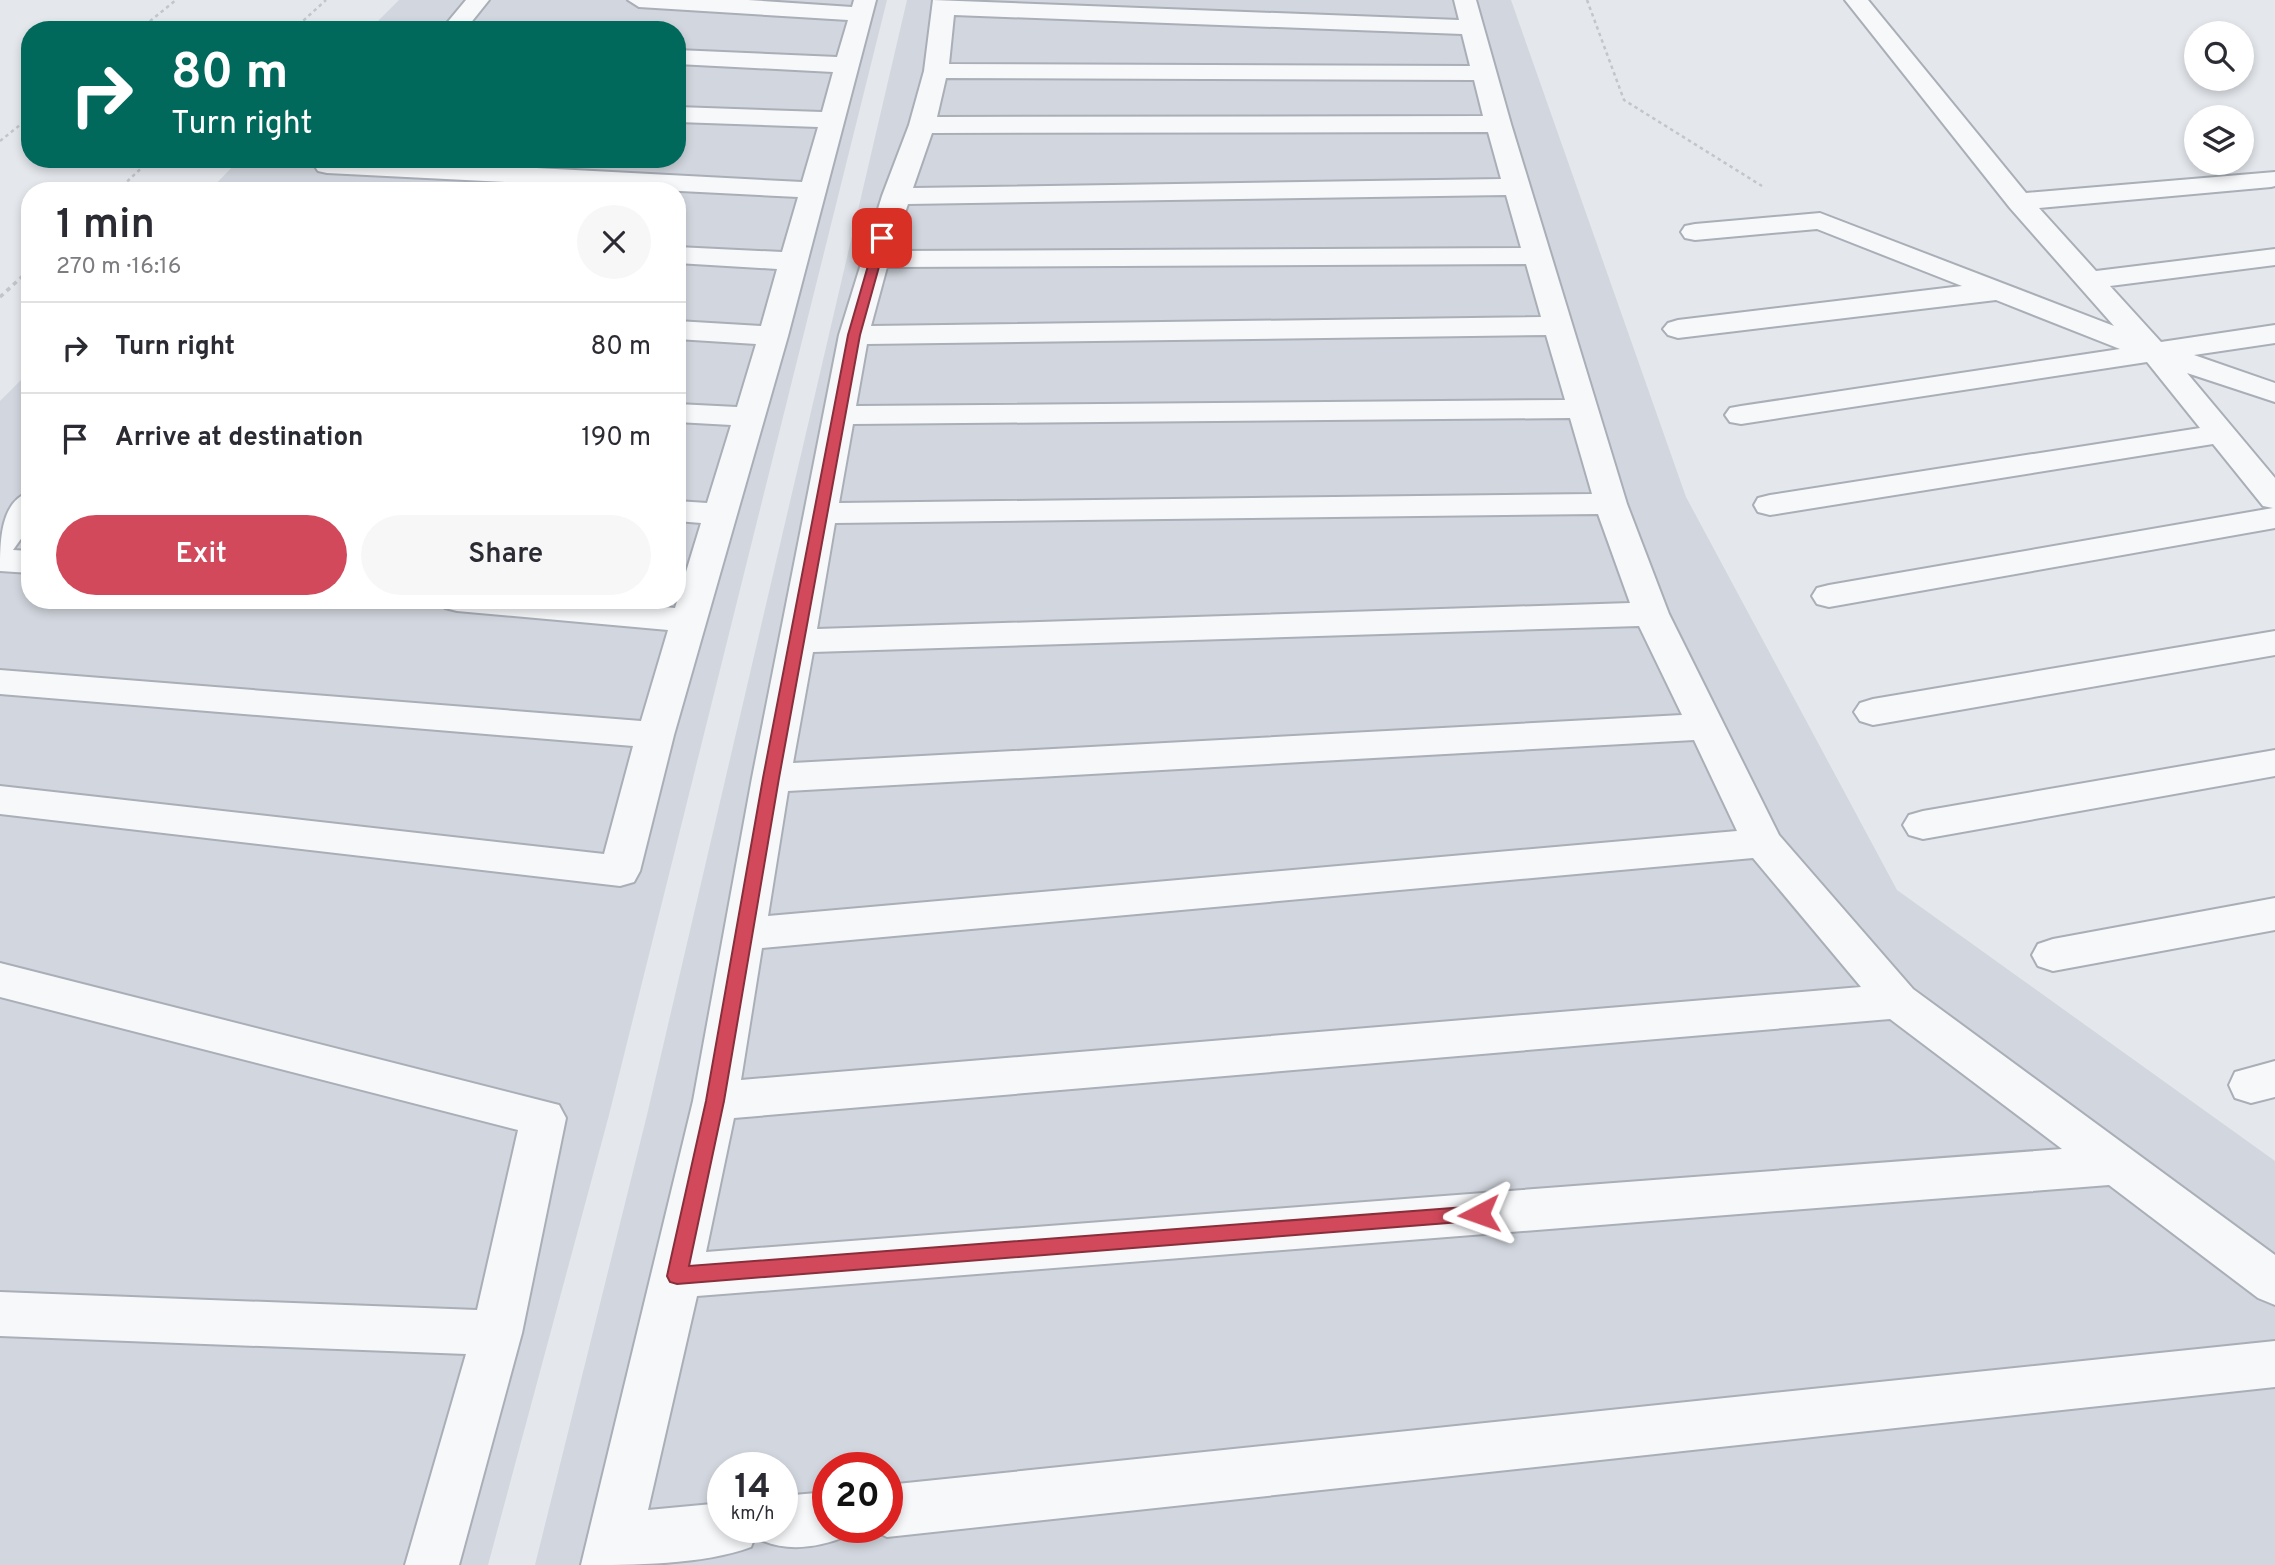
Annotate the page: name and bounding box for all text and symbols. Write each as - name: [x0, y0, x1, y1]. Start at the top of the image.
- map controls: [2184, 21, 2254, 175]
- button: search: [2184, 21, 2254, 91]
- text: 80 m: [171, 44, 288, 106]
- icon: right: [56, 49, 147, 140]
- text: Turn right: [171, 105, 313, 145]
- button: layers: [2184, 105, 2254, 175]
- text: 1 min: [56, 200, 155, 253]
- button: close: [577, 205, 651, 279]
- pin: [852, 208, 912, 268]
- icon: arrive: [863, 219, 901, 257]
- text: 270 m · 16:16: [56, 253, 181, 282]
- icon: right: [56, 329, 94, 367]
- text: Turn right: [115, 331, 235, 364]
- text: 80 m: [591, 331, 651, 364]
- icon: arrive: [56, 420, 94, 458]
- text: Arrive at destination: [115, 422, 363, 455]
- text: 190 m: [581, 422, 651, 455]
- button: Exit: [56, 515, 347, 595]
- button: Share: [361, 515, 651, 595]
- position arrow: [1442, 1177, 1516, 1251]
- speed limit sign: 20: [812, 1452, 903, 1543]
- text: 14: [734, 1466, 771, 1510]
- text: km/h: [731, 1503, 774, 1526]

